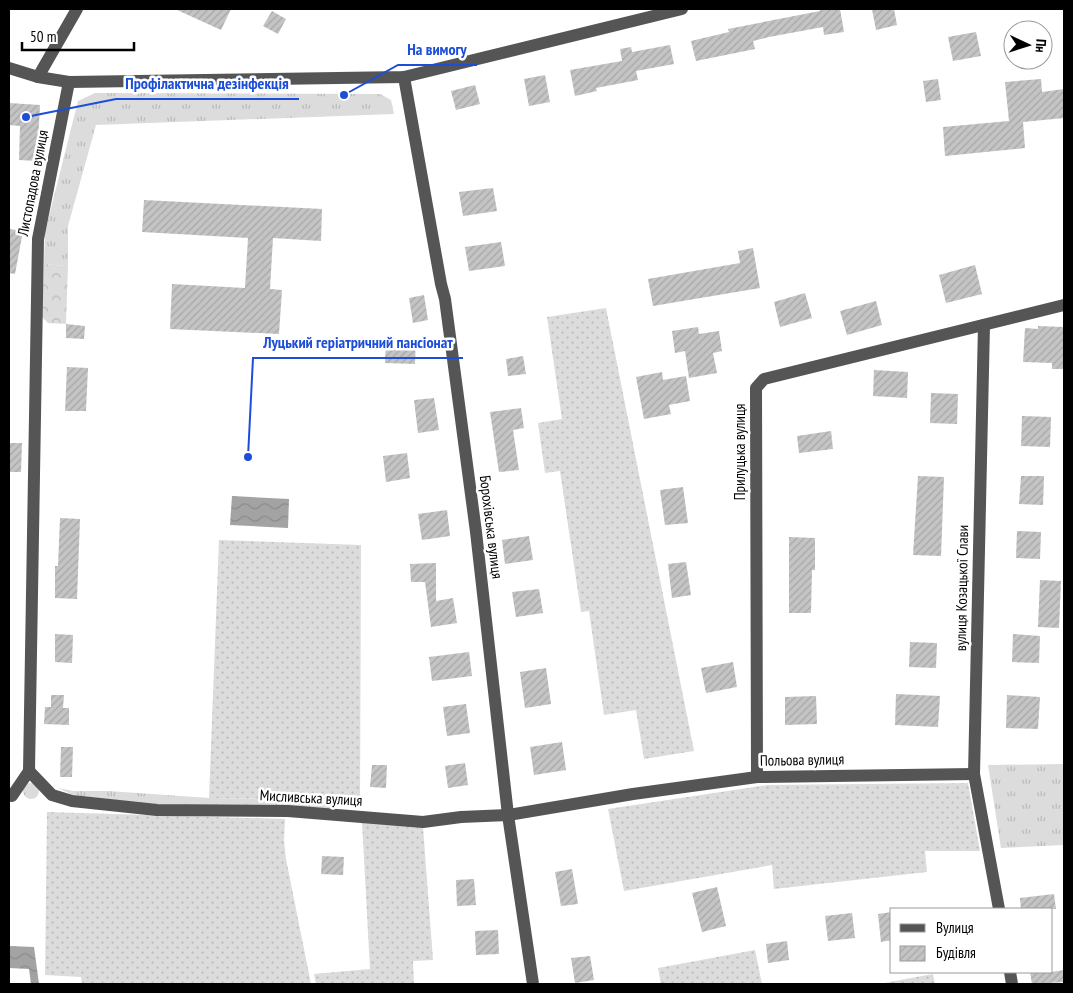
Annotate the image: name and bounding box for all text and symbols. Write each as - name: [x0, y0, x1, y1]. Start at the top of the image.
- scale bar: [22, 20, 135, 52]
- north arrow: [1003, 20, 1053, 70]
- text: 50 m: [30, 27, 56, 46]
- callout: На вимогу: [398, 34, 477, 65]
- text: На вимогу: [407, 39, 467, 59]
- text: Пн: [1032, 39, 1050, 53]
- callout: Профілактична дезінфекція: [116, 68, 299, 99]
- text: Профілактична дезінфекція: [125, 73, 289, 93]
- street label: Листопадова вулиця: [13, 128, 52, 239]
- callout: Луцький геріатричний пансіонат: [253, 327, 463, 358]
- text: Луцький геріатричний пансіонат: [262, 332, 453, 352]
- street label: Прилуцька вулиця: [730, 403, 749, 500]
- street label: Борохівська вулиця: [476, 474, 507, 580]
- street label: вулиця Козацької Слави: [951, 525, 972, 651]
- street label: Польова вулиця: [760, 749, 845, 770]
- street label: Мисливська вулиця: [259, 785, 363, 810]
- legend: [890, 908, 1053, 973]
- text: Вулиця: [936, 918, 974, 937]
- text: Будівля: [936, 943, 976, 962]

